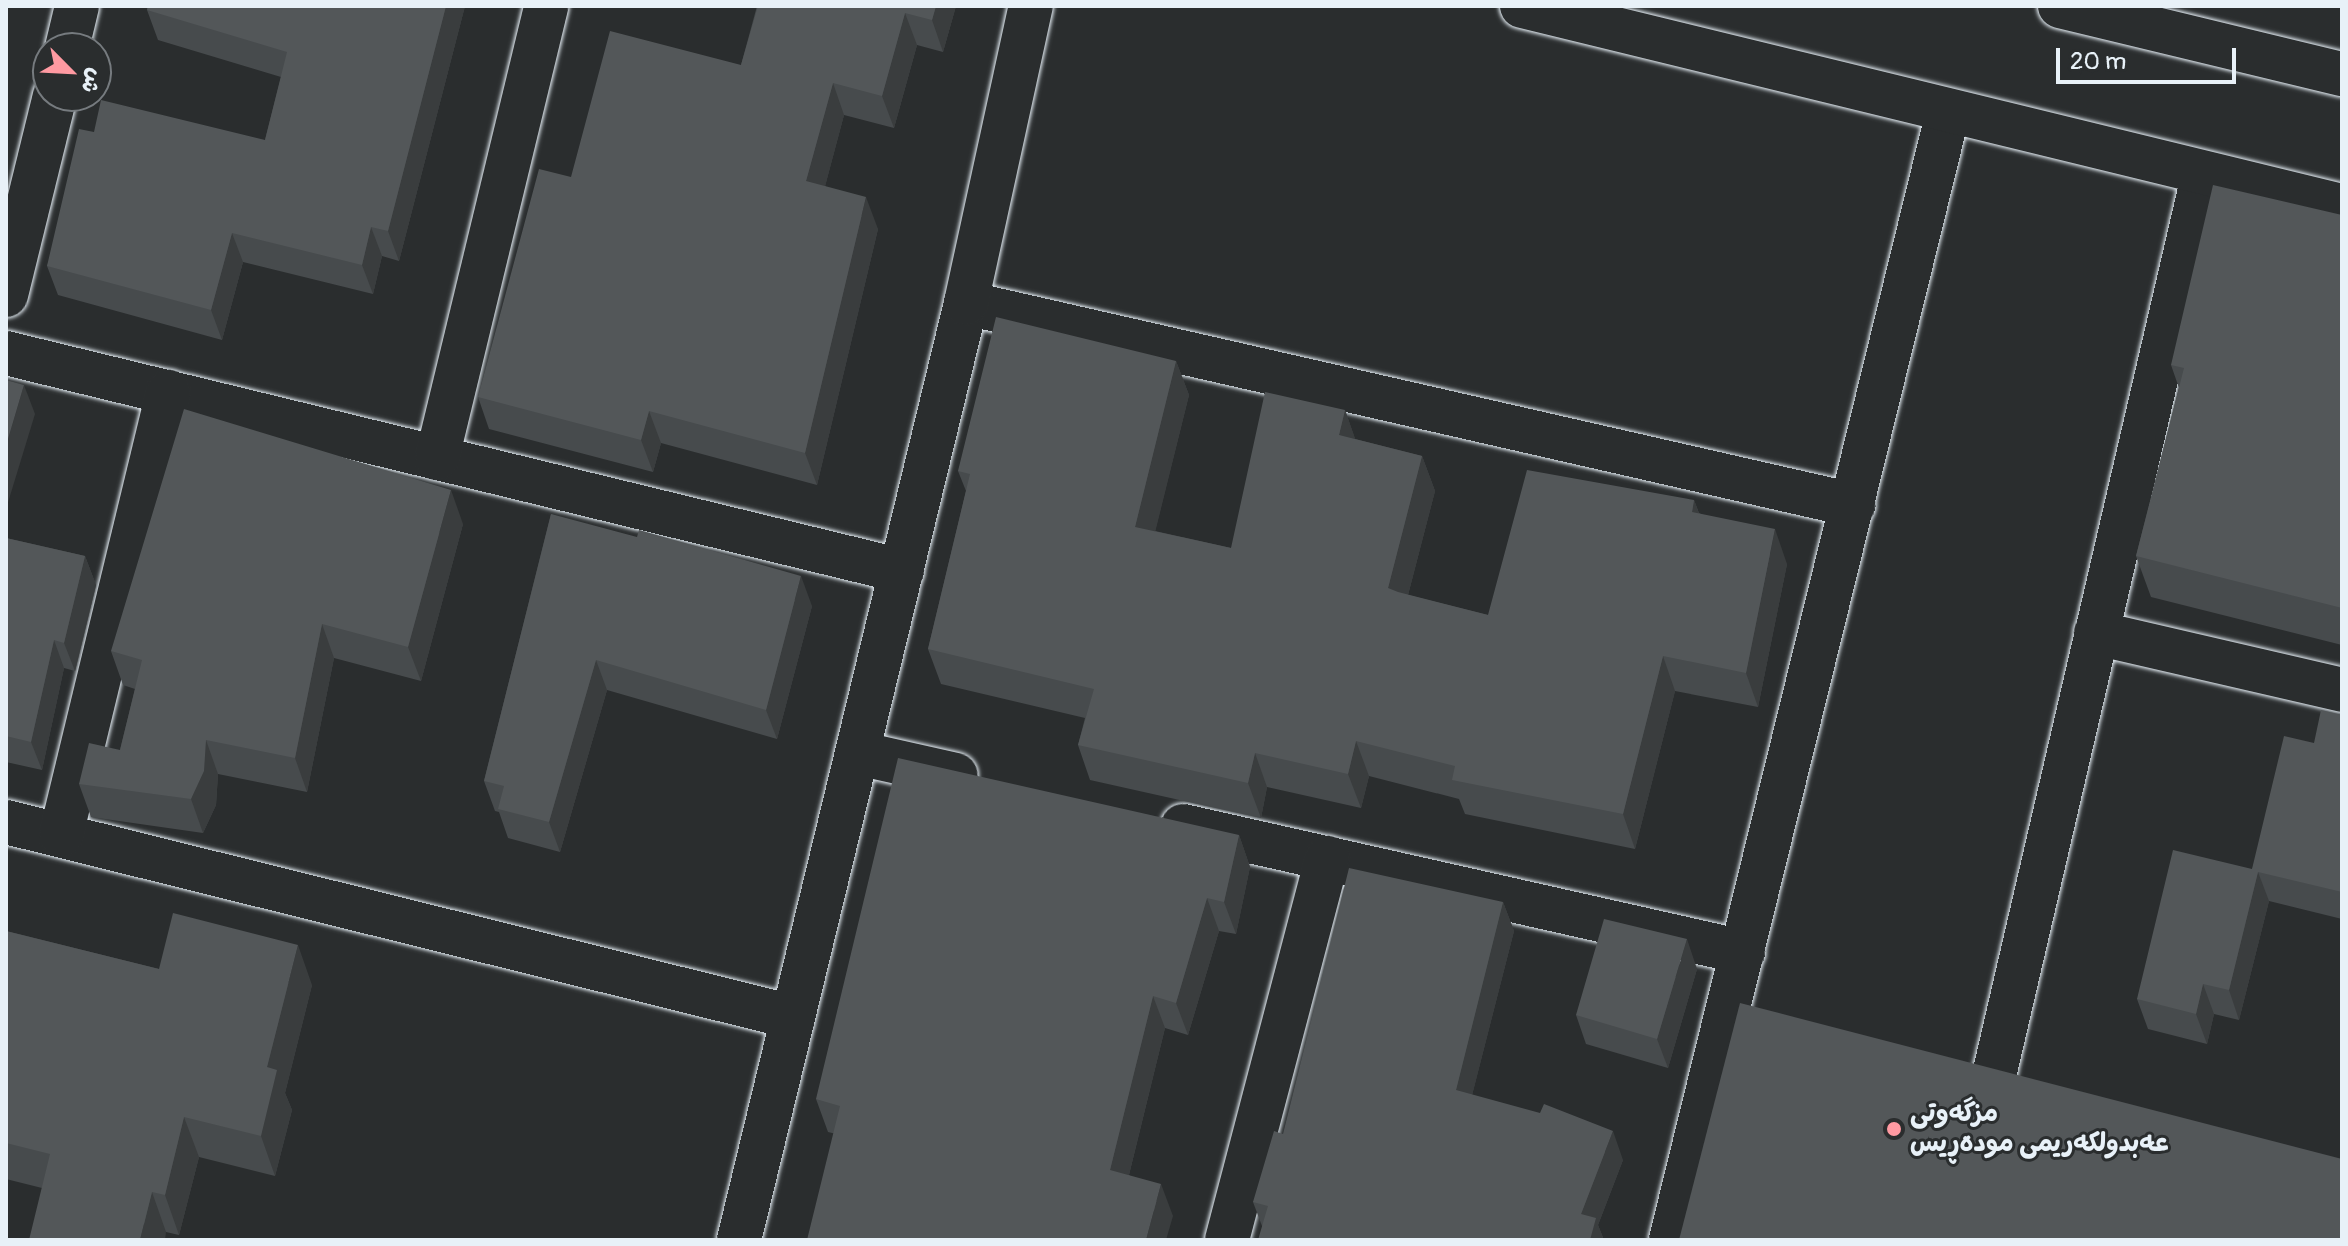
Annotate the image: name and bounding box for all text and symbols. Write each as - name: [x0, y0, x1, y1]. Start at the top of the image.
- north arrow: [32, 32, 112, 112]
- scale bar: [2060, 32, 2240, 82]
- text: 20 m: [2070, 47, 2126, 76]
- text: ش: [74, 64, 110, 98]
- place label: مزگەوتی عەبدولکەریمی مودەڕیس: [1910, 1098, 2169, 1160]
- marker: مزگەوتی عەبدولکەریمی مودەڕیس: [1885, 1120, 1903, 1138]

